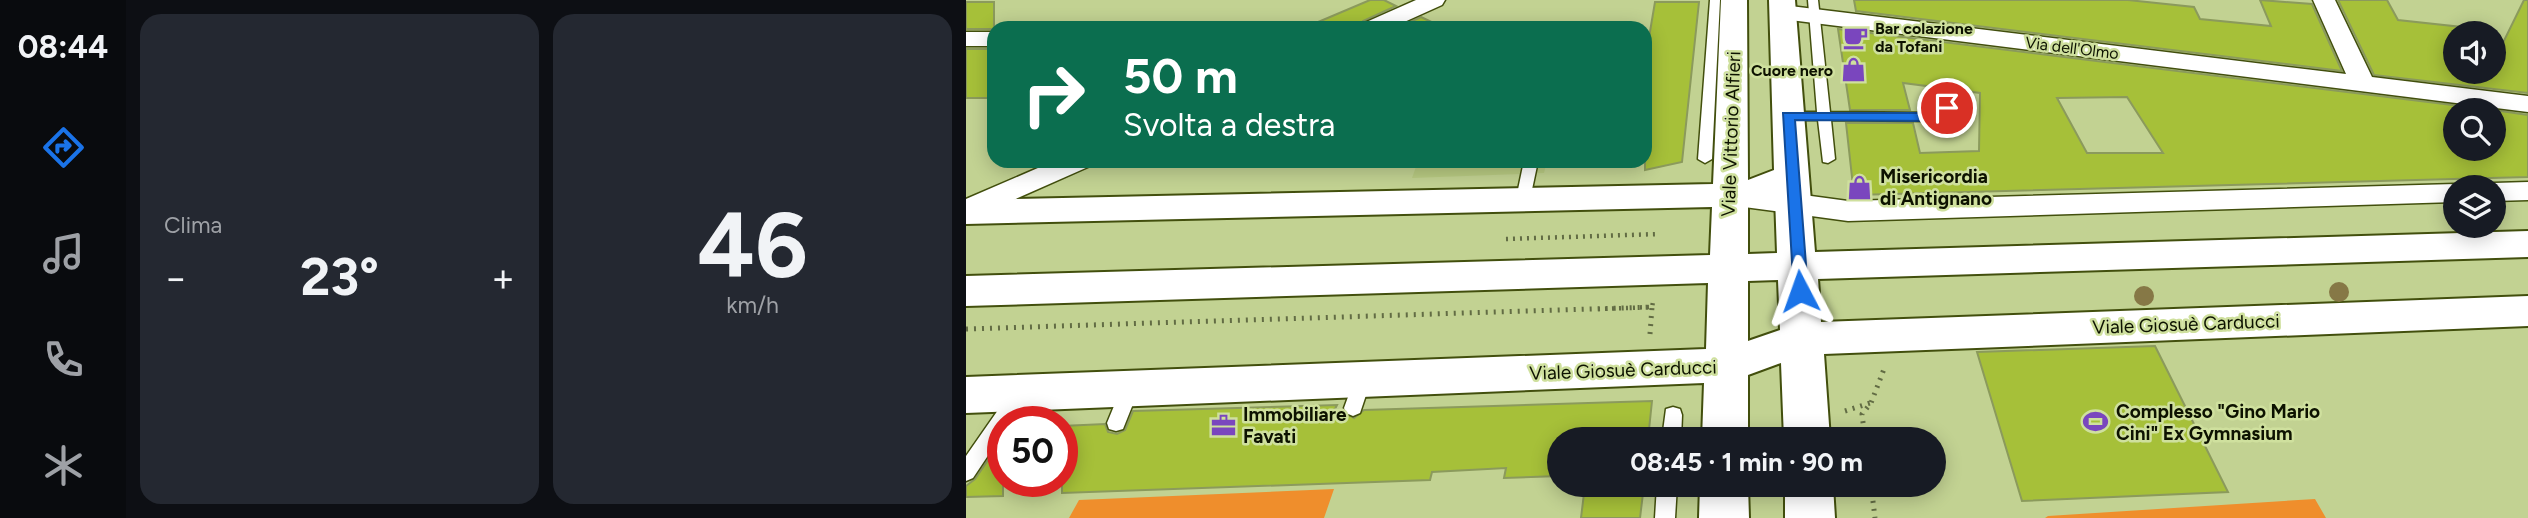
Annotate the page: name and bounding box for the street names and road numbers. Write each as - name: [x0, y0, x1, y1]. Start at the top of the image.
- street label: Via dell'Olmo: [2024, 33, 2120, 63]
- street label: Viale Vittorio Alfieri: [1717, 51, 1745, 217]
- street label: Viale Giosuè Carducci: [2092, 309, 2280, 339]
- street label: Viale Giosuè Carducci: [1529, 355, 1717, 385]

